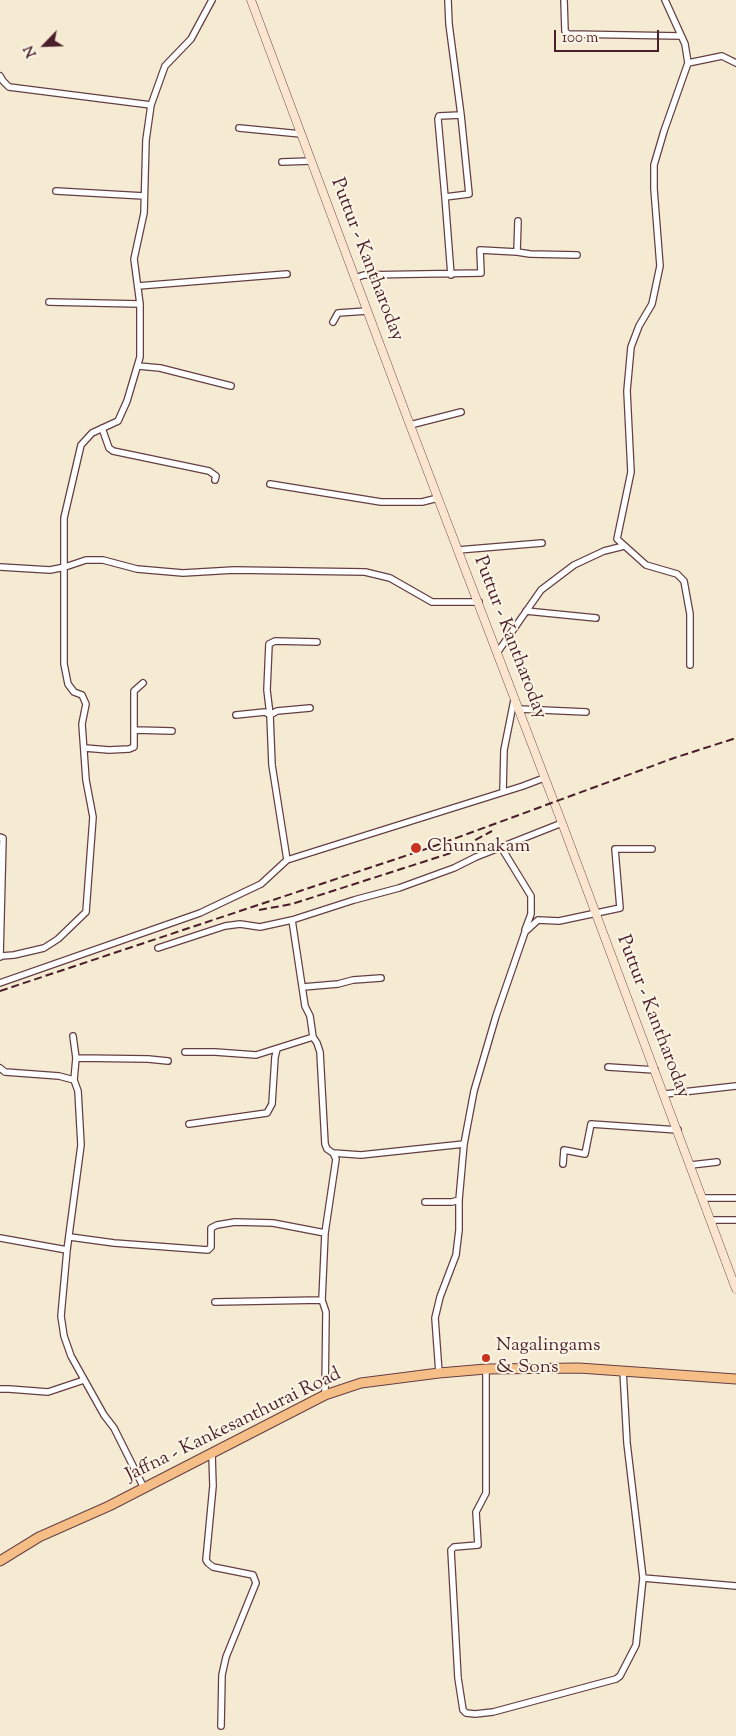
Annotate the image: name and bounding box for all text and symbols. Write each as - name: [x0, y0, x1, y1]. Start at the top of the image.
- north arrow: [20, 20, 70, 70]
- scale bar: [556, 20, 661, 52]
- text: 100 m: [562, 28, 598, 49]
- text: N: [20, 42, 43, 60]
- street label: Puttur - Kantharoday: [324, 175, 408, 345]
- street label: Puttur - Kantharoday: [467, 553, 551, 723]
- place label: Chunnakam: [427, 837, 530, 859]
- marker: Chunnakam: [409, 841, 423, 855]
- street label: Puttur - Kantharoday: [610, 932, 694, 1102]
- place label: Nagalingams & Sons: [496, 1336, 601, 1380]
- marker: Nagalingams & Sons: [480, 1352, 492, 1364]
- street label: Jaffna - Kankesanthurai Road: [123, 1364, 345, 1488]

